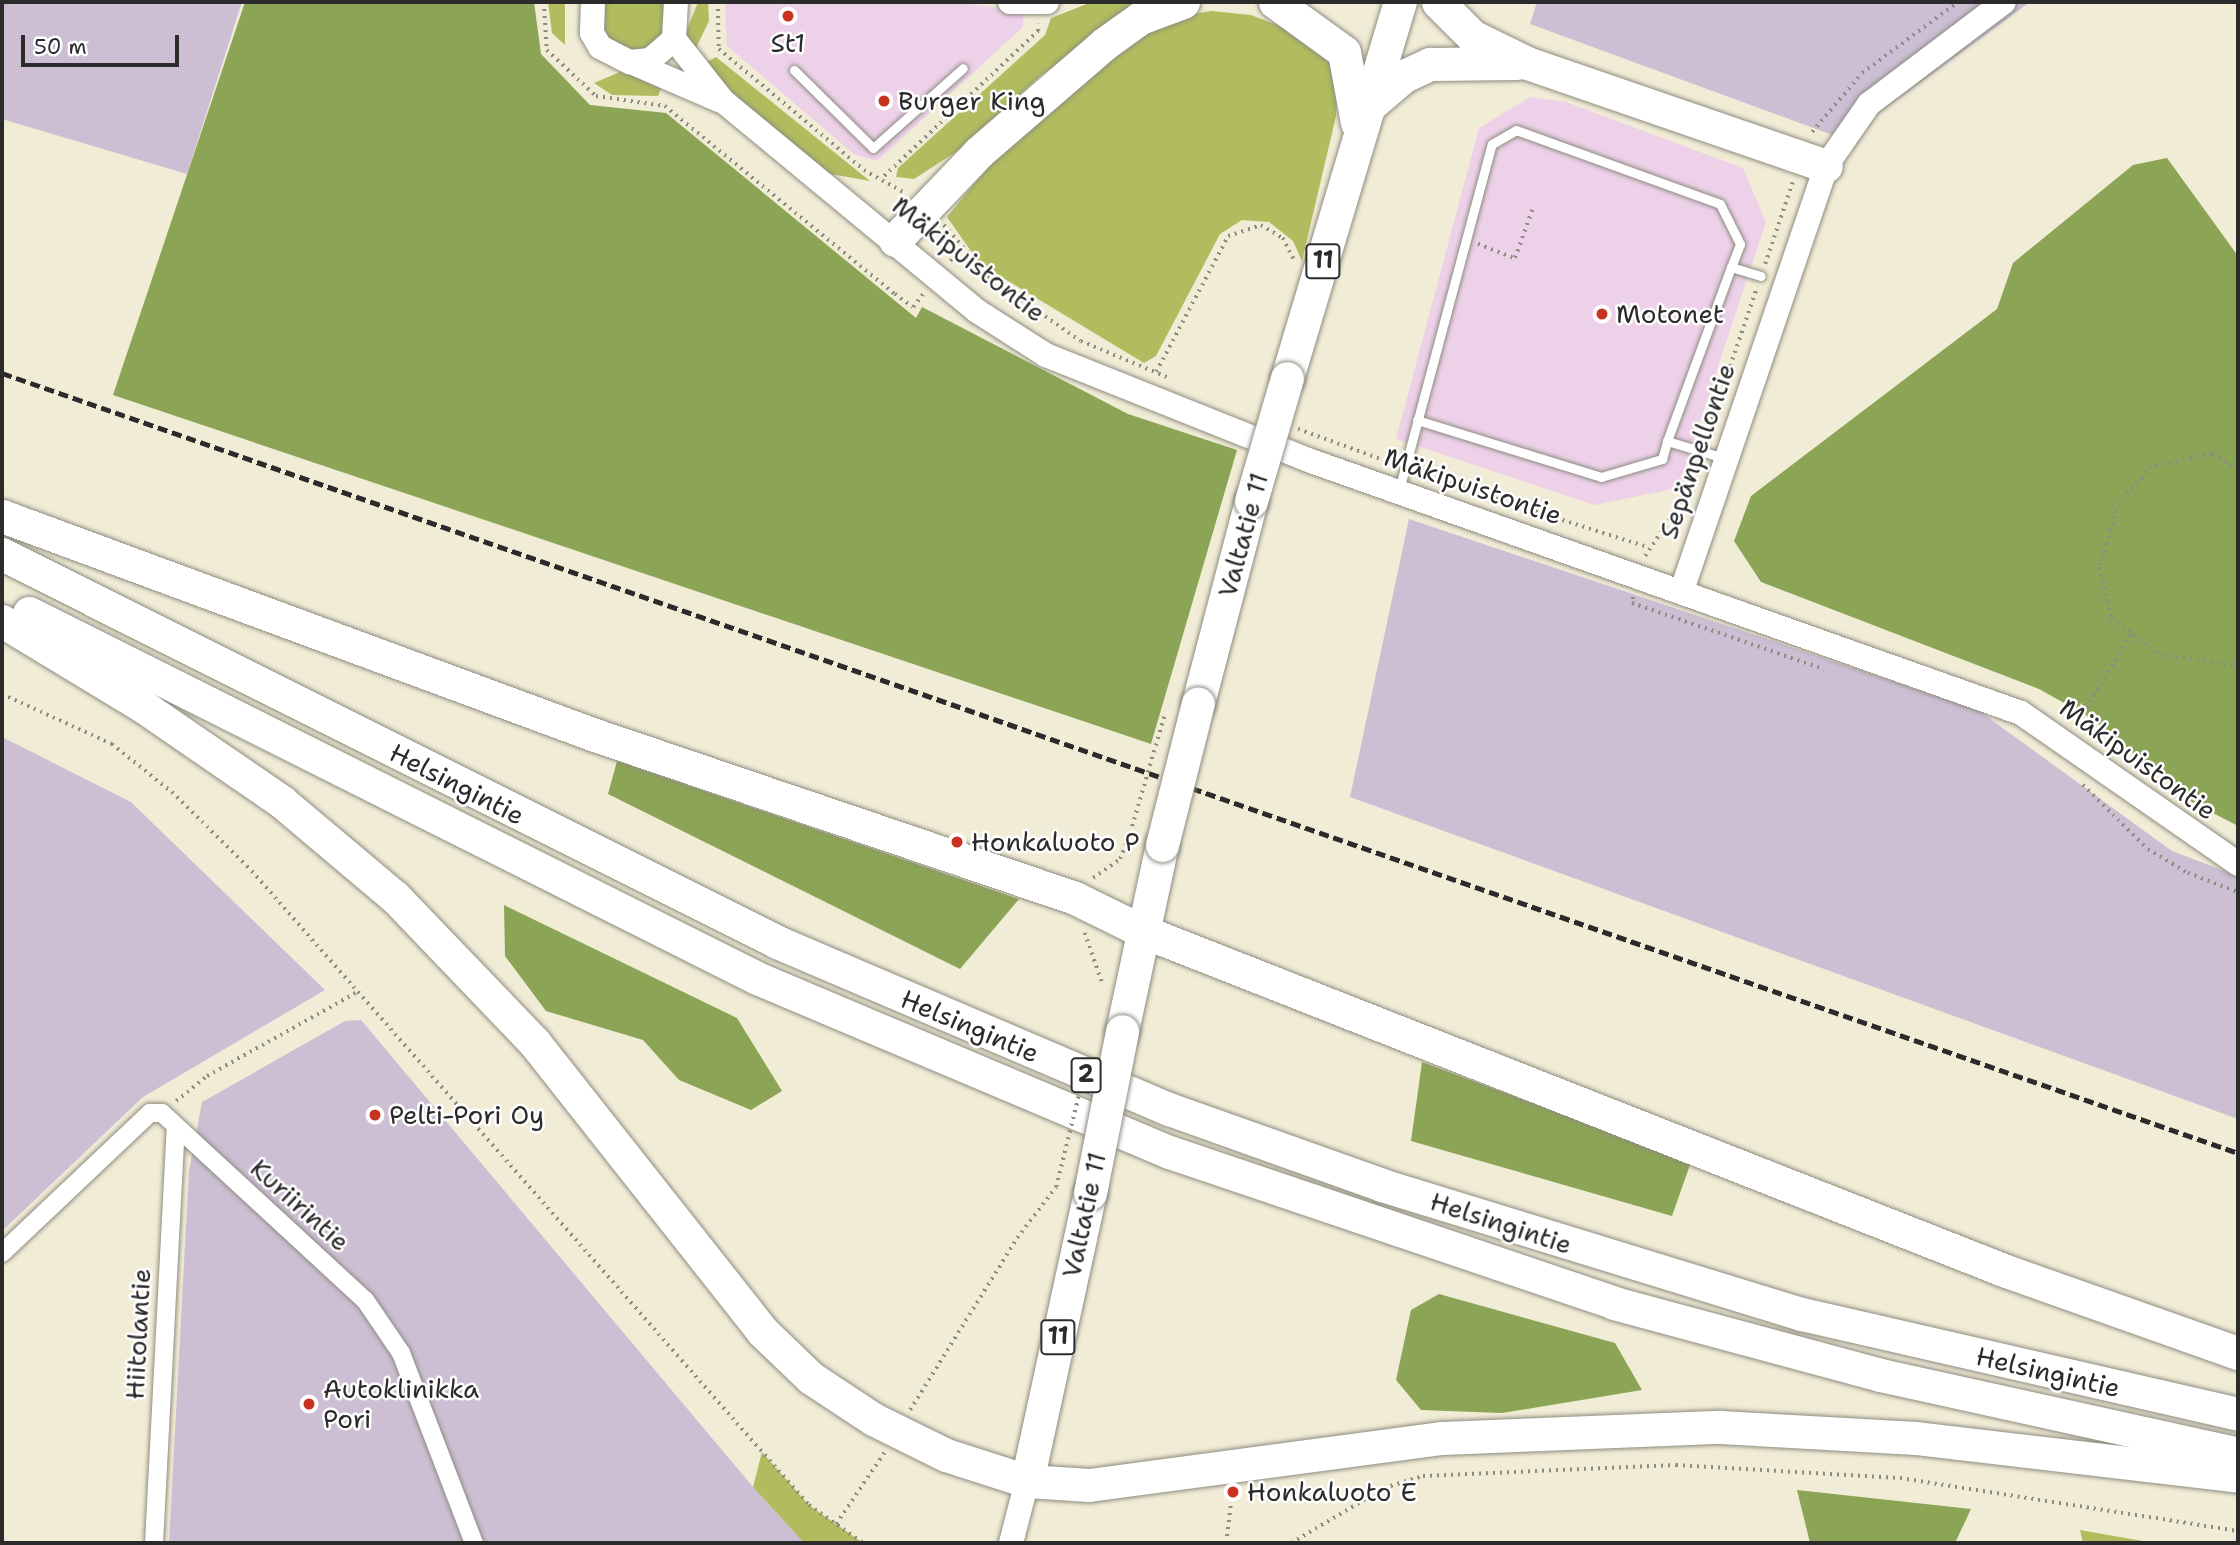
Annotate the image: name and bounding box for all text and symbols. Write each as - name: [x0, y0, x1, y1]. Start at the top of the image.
- marker: St1: [780, 8, 796, 24]
- scale bar: [24, 21, 182, 65]
- place label: St1: [771, 27, 805, 59]
- text: 50 m: [34, 33, 87, 61]
- place label: Burger King: [898, 85, 1045, 117]
- marker: Burger King: [876, 93, 892, 109]
- street label: Mäkipuistontie: [886, 190, 1052, 328]
- road number: 11: [1304, 240, 1342, 282]
- place label: Motonet: [1616, 298, 1724, 330]
- marker: Motonet: [1594, 306, 1610, 322]
- street label: Sepänpellontie: [1652, 359, 1742, 543]
- street label: Mäkipuistontie: [1380, 441, 1566, 531]
- street label: Valtatie 11: [1211, 469, 1275, 601]
- street label: Mäkipuistontie: [2054, 692, 2222, 826]
- street label: Helsingintie: [384, 737, 530, 831]
- place label: Honkaluoto P: [971, 826, 1140, 858]
- marker: Honkaluoto P: [949, 834, 965, 850]
- street label: Helsingintie: [896, 983, 1044, 1069]
- road number: 2: [1070, 1055, 1102, 1096]
- place label: Pelti-Pori Oy: [389, 1099, 544, 1131]
- marker: Pelti-Pori Oy: [367, 1107, 383, 1123]
- street label: Valtatie 11: [1055, 1149, 1113, 1281]
- street label: Kuriirintie: [244, 1152, 356, 1258]
- street label: Helsingintie: [1426, 1185, 1576, 1261]
- street label: Hiitolantie: [119, 1268, 157, 1400]
- road number: 11: [1039, 1316, 1077, 1358]
- street label: Helsingintie: [1973, 1340, 2123, 1404]
- place label: Autoklinikka Pori: [323, 1373, 479, 1434]
- marker: Autoklinikka Pori: [301, 1396, 317, 1412]
- place label: Honkaluoto E: [1247, 1476, 1417, 1508]
- marker: Honkaluoto E: [1225, 1484, 1241, 1500]

